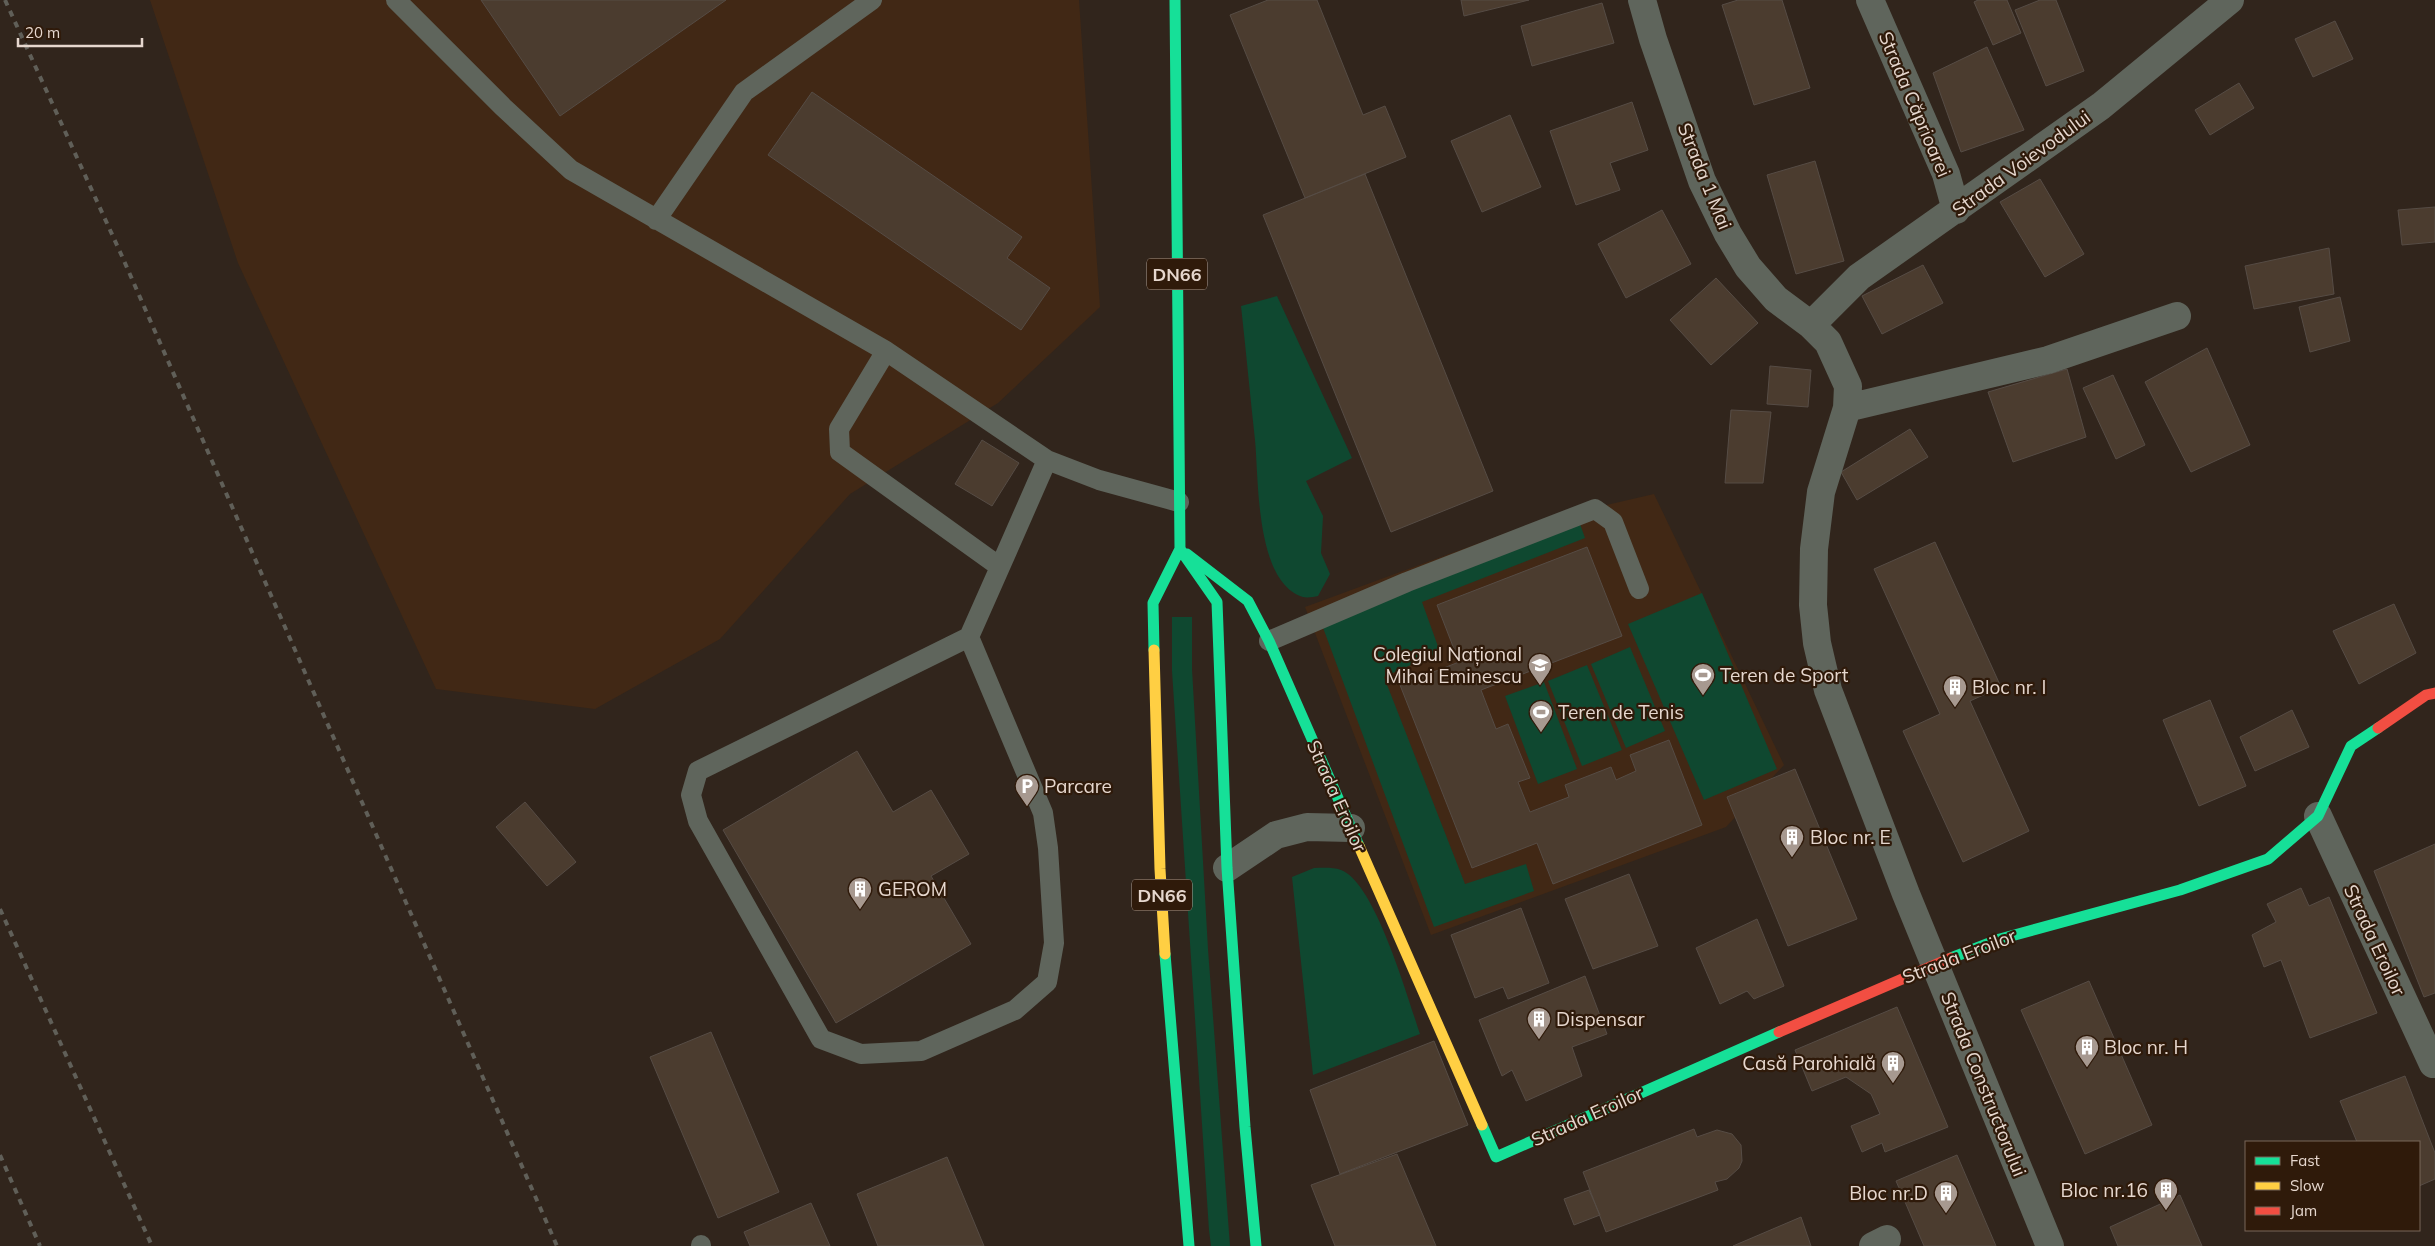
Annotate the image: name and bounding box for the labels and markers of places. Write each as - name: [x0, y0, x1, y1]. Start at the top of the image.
- place label: Colegiul Național Mihai Eminescu: [1373, 642, 1522, 688]
- school or university icon: Colegiul Național Mihai Eminescu: [1527, 652, 1553, 686]
- sports icon: Teren de Sport: [1690, 662, 1716, 696]
- place label: Teren de Sport: [1720, 663, 1849, 687]
- building icon: Bloc nr. I: [1942, 674, 1968, 708]
- place label: Bloc nr. I: [1972, 675, 2047, 699]
- sports icon: Teren de Tenis: [1528, 699, 1554, 733]
- place label: Teren de Tenis: [1558, 700, 1684, 724]
- parking icon: Parcare: [1014, 773, 1040, 807]
- place label: Parcare: [1044, 774, 1112, 798]
- building icon: Bloc nr. E: [1779, 824, 1805, 858]
- place label: Bloc nr. E: [1810, 825, 1891, 849]
- building icon: GEROM: [847, 876, 873, 910]
- place label: GEROM: [878, 877, 947, 901]
- building icon: Dispensar: [1526, 1006, 1552, 1040]
- place label: Dispensar: [1556, 1007, 1645, 1031]
- building icon: Bloc nr. H: [2074, 1034, 2100, 1068]
- place label: Bloc nr. H: [2104, 1035, 2188, 1059]
- building icon: Casă Parohială: [1880, 1050, 1906, 1084]
- place label: Casă Parohială: [1742, 1051, 1876, 1075]
- building icon: Bloc nr.16: [2153, 1177, 2179, 1211]
- place label: Bloc nr.16: [2061, 1178, 2148, 1202]
- building icon: Bloc nr.D: [1933, 1180, 1959, 1214]
- place label: Bloc nr.D: [1849, 1181, 1928, 1205]

